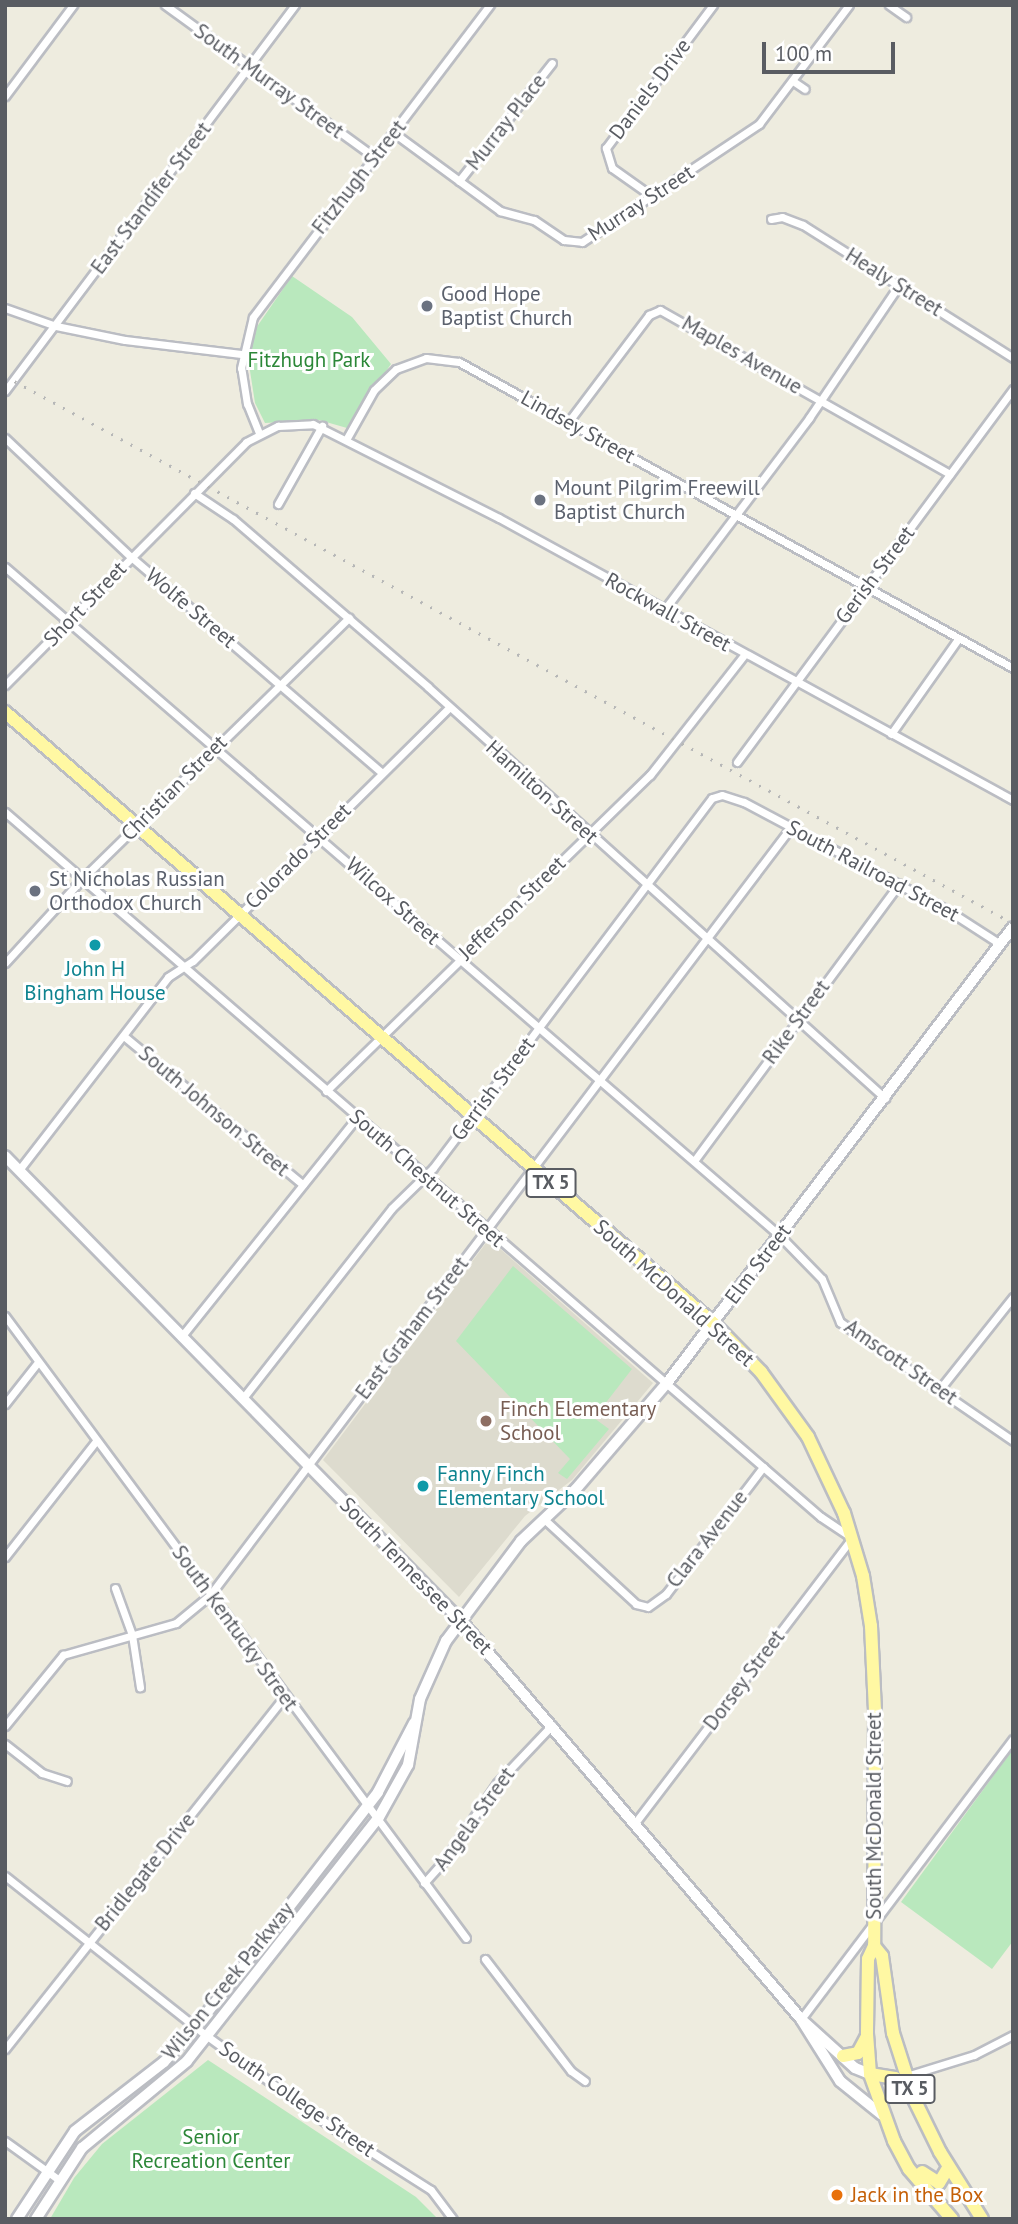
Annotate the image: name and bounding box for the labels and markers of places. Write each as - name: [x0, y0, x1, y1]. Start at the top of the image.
- place label: Good Hope Baptist Church: [441, 281, 572, 331]
- marker: Good Hope Baptist Church: [419, 298, 435, 314]
- place label: Mount Pilgrim Freewill Baptist Church: [554, 475, 760, 525]
- marker: Mount Pilgrim Freewill Baptist Church: [532, 492, 548, 508]
- place label: St Nicholas Russian Orthodox Church: [49, 866, 225, 916]
- marker: St Nicholas Russian Orthodox Church: [27, 883, 43, 899]
- marker: John H Bingham House: [87, 937, 103, 953]
- place label: John H Bingham House: [24, 956, 166, 1006]
- place label: Finch Elementary School: [500, 1396, 656, 1446]
- marker: Finch Elementary School: [478, 1413, 494, 1429]
- place label: Fanny Finch Elementary School: [437, 1461, 605, 1511]
- marker: Fanny Finch Elementary School: [415, 1478, 431, 1494]
- place label: Jack in the Box: [851, 2182, 984, 2208]
- marker: Jack in the Box: [829, 2187, 845, 2203]

